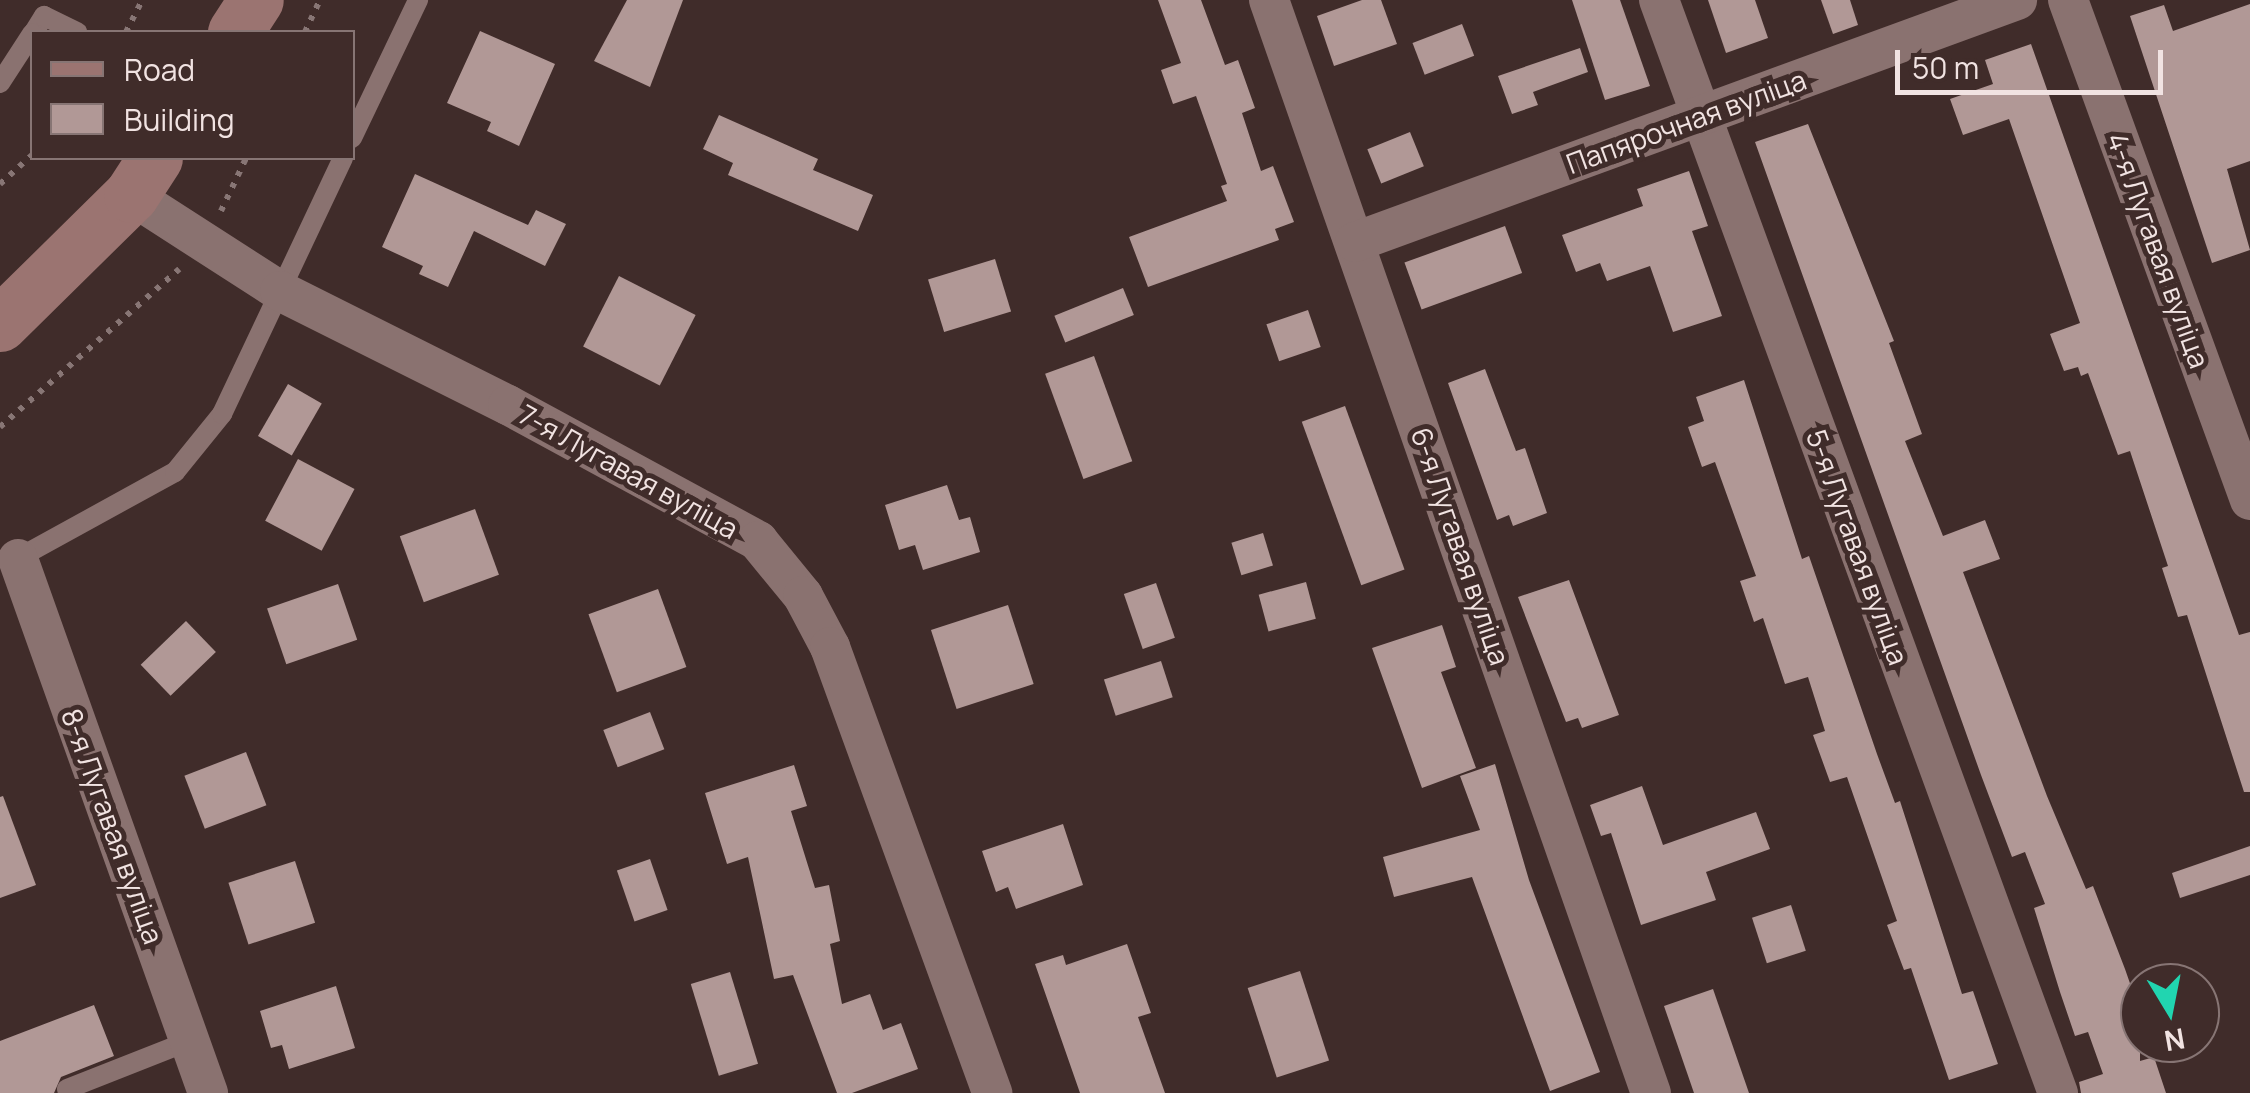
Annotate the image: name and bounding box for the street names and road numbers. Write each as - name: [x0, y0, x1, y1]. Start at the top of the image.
- street label: Папярочная вуліца: [1562, 62, 1810, 180]
- street label: 4-я Лугавая вуліца: [2101, 128, 2217, 372]
- street label: 7-я Лугавая вуліца: [514, 397, 744, 545]
- street label: 6-я Лугавая вуліца: [1405, 423, 1517, 669]
- street label: 5-я Лугавая вуліца: [1800, 425, 1916, 669]
- street label: 8-я Лугавая вуліца: [55, 704, 171, 948]

